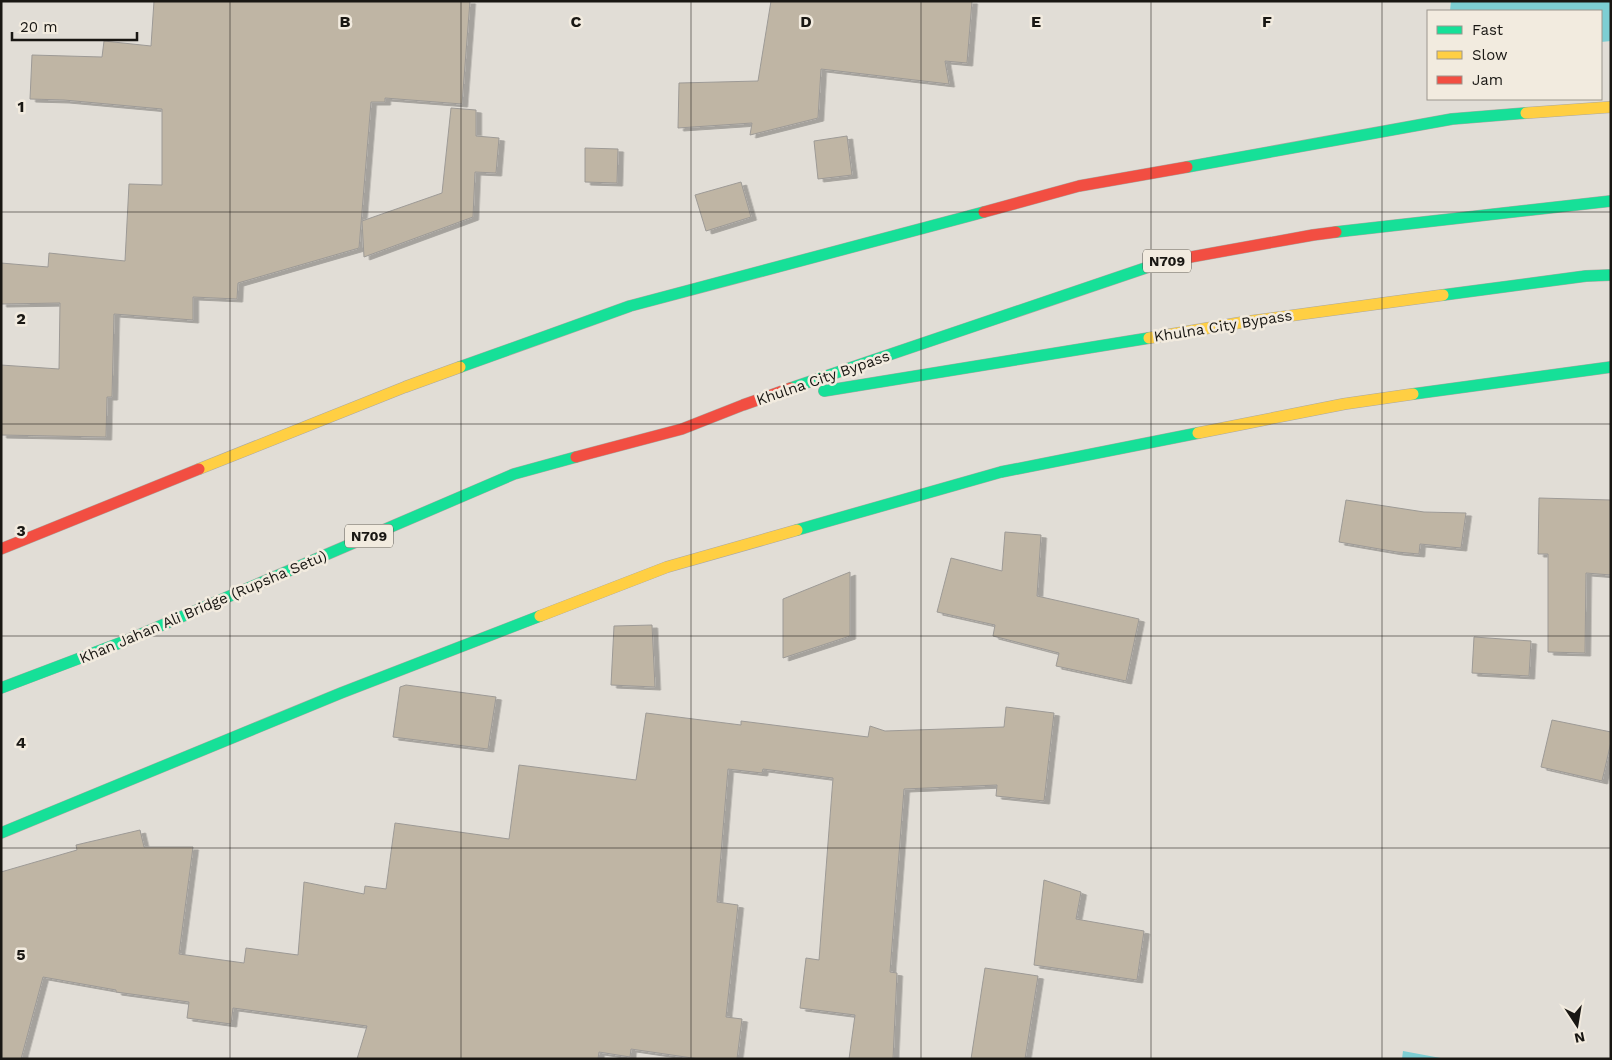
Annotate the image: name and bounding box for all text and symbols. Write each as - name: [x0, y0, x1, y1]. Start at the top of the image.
- scale bar: [12, 10, 138, 42]
- legend: [1427, 10, 1602, 100]
- text: B: [340, 12, 351, 31]
- text: C: [571, 12, 582, 31]
- text: D: [800, 12, 812, 31]
- text: E: [1031, 12, 1041, 31]
- text: F: [1262, 12, 1272, 31]
- text: 20 m: [20, 18, 58, 36]
- text: Fast: [1472, 21, 1504, 39]
- text: Slow: [1472, 46, 1508, 64]
- text: Jam: [1472, 71, 1503, 89]
- text: 1: [18, 97, 24, 116]
- road number: N709: [1143, 250, 1191, 272]
- street label: Khulna City Bypass: [1153, 306, 1294, 346]
- text: 2: [16, 309, 26, 328]
- street label: Khulna City Bypass: [754, 347, 892, 409]
- text: 3: [16, 521, 26, 540]
- road number: N709: [345, 524, 393, 548]
- street label: Khan Jahan Ali Bridge (Rupsha Setu): [77, 547, 329, 667]
- text: 4: [16, 733, 26, 752]
- text: 5: [16, 945, 26, 964]
- north arrow: [1552, 1000, 1602, 1050]
- text: N: [1573, 1029, 1586, 1047]

